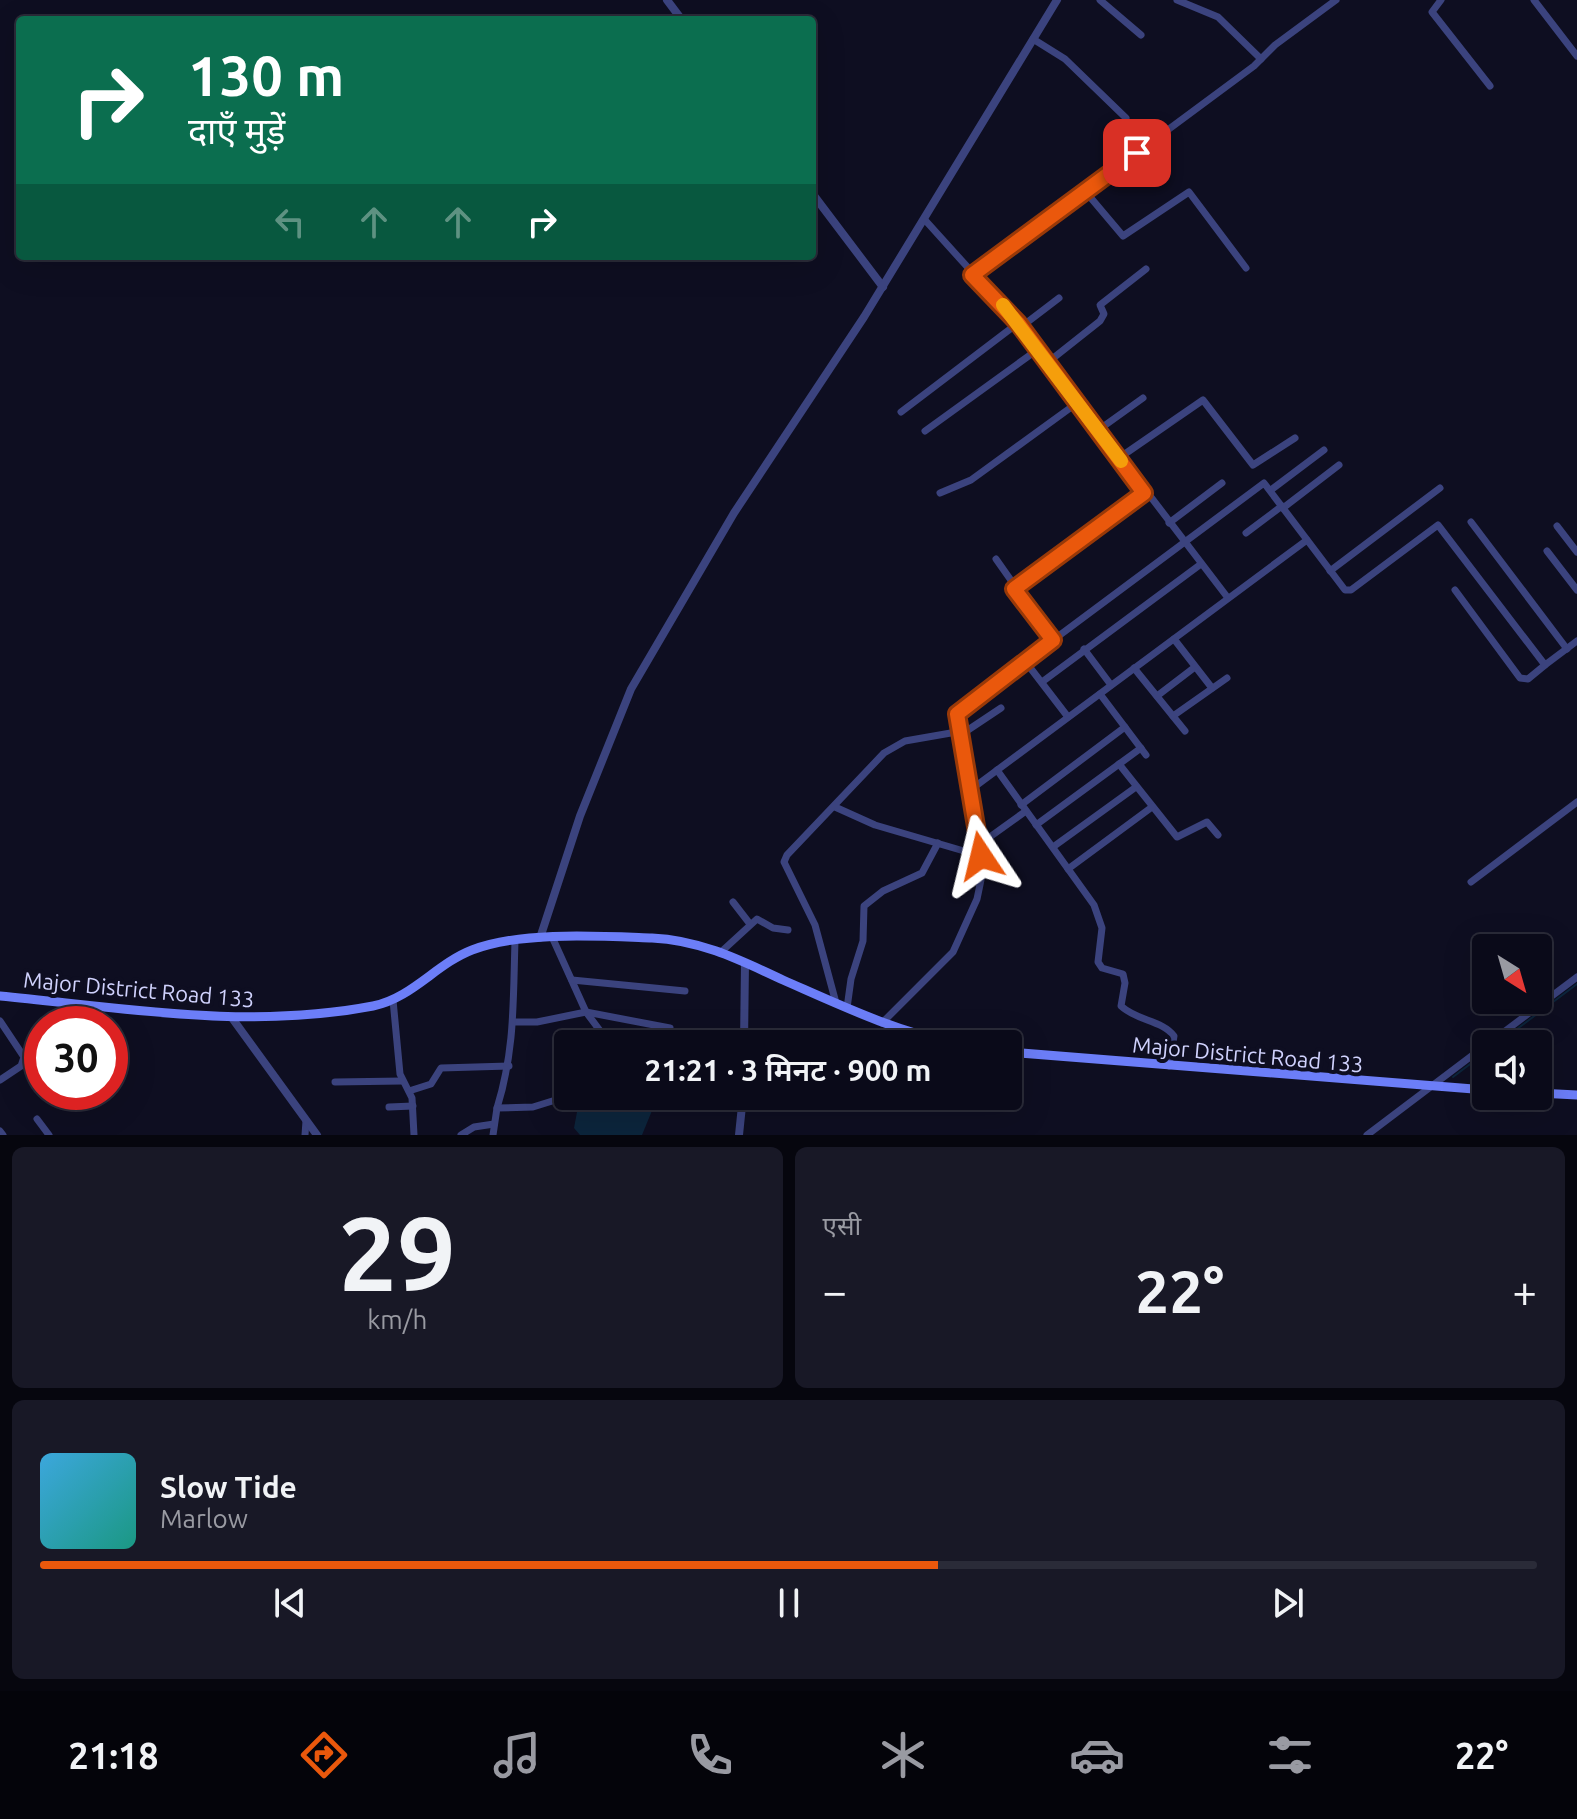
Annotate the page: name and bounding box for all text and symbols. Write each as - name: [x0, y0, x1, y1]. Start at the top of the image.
- text: 130 m: [188, 44, 344, 107]
- icon: right: [56, 48, 160, 152]
- text: दाएँ मुड़ें: [188, 110, 285, 151]
- pin: [1103, 119, 1171, 187]
- icon: arrive: [1115, 131, 1159, 175]
- icon: left: [268, 200, 312, 244]
- icon: ahead: [352, 200, 396, 244]
- icon: ahead: [436, 200, 480, 244]
- icon: right: [520, 200, 564, 244]
- position arrow: [939, 814, 1023, 898]
- north arrow: [1472, 934, 1552, 1014]
- map controls: [1472, 934, 1552, 1110]
- street label: Major District Road 133: [23, 966, 255, 1012]
- speed limit sign: 30: [24, 1006, 128, 1110]
- button: sound: [1472, 1030, 1552, 1110]
- street label: Major District Road 133: [1132, 1031, 1364, 1077]
- text: 21:21 · 3 मिनट · 900 m: [645, 1053, 931, 1087]
- text: 29: [339, 1194, 456, 1311]
- text: एसी: [823, 1211, 861, 1240]
- text: 22°: [1135, 1257, 1224, 1324]
- text: −: [823, 1266, 847, 1315]
- text: +: [1512, 1266, 1537, 1315]
- text: km/h: [367, 1305, 427, 1334]
- text: Slow Tide: [160, 1470, 297, 1504]
- text: Marlow: [160, 1504, 248, 1533]
- icon: previous: [268, 1581, 312, 1625]
- icon: pause: [767, 1581, 811, 1625]
- icon: next: [1266, 1581, 1310, 1625]
- icon: directions: [296, 1727, 352, 1783]
- icon: music: [489, 1727, 545, 1783]
- icon: phone: [682, 1727, 738, 1783]
- icon: climate: [875, 1727, 931, 1783]
- icon: car: [1069, 1727, 1125, 1783]
- icon: filters: [1262, 1727, 1318, 1783]
- text: 21:18: [69, 1735, 159, 1776]
- text: 22°: [1455, 1735, 1508, 1776]

